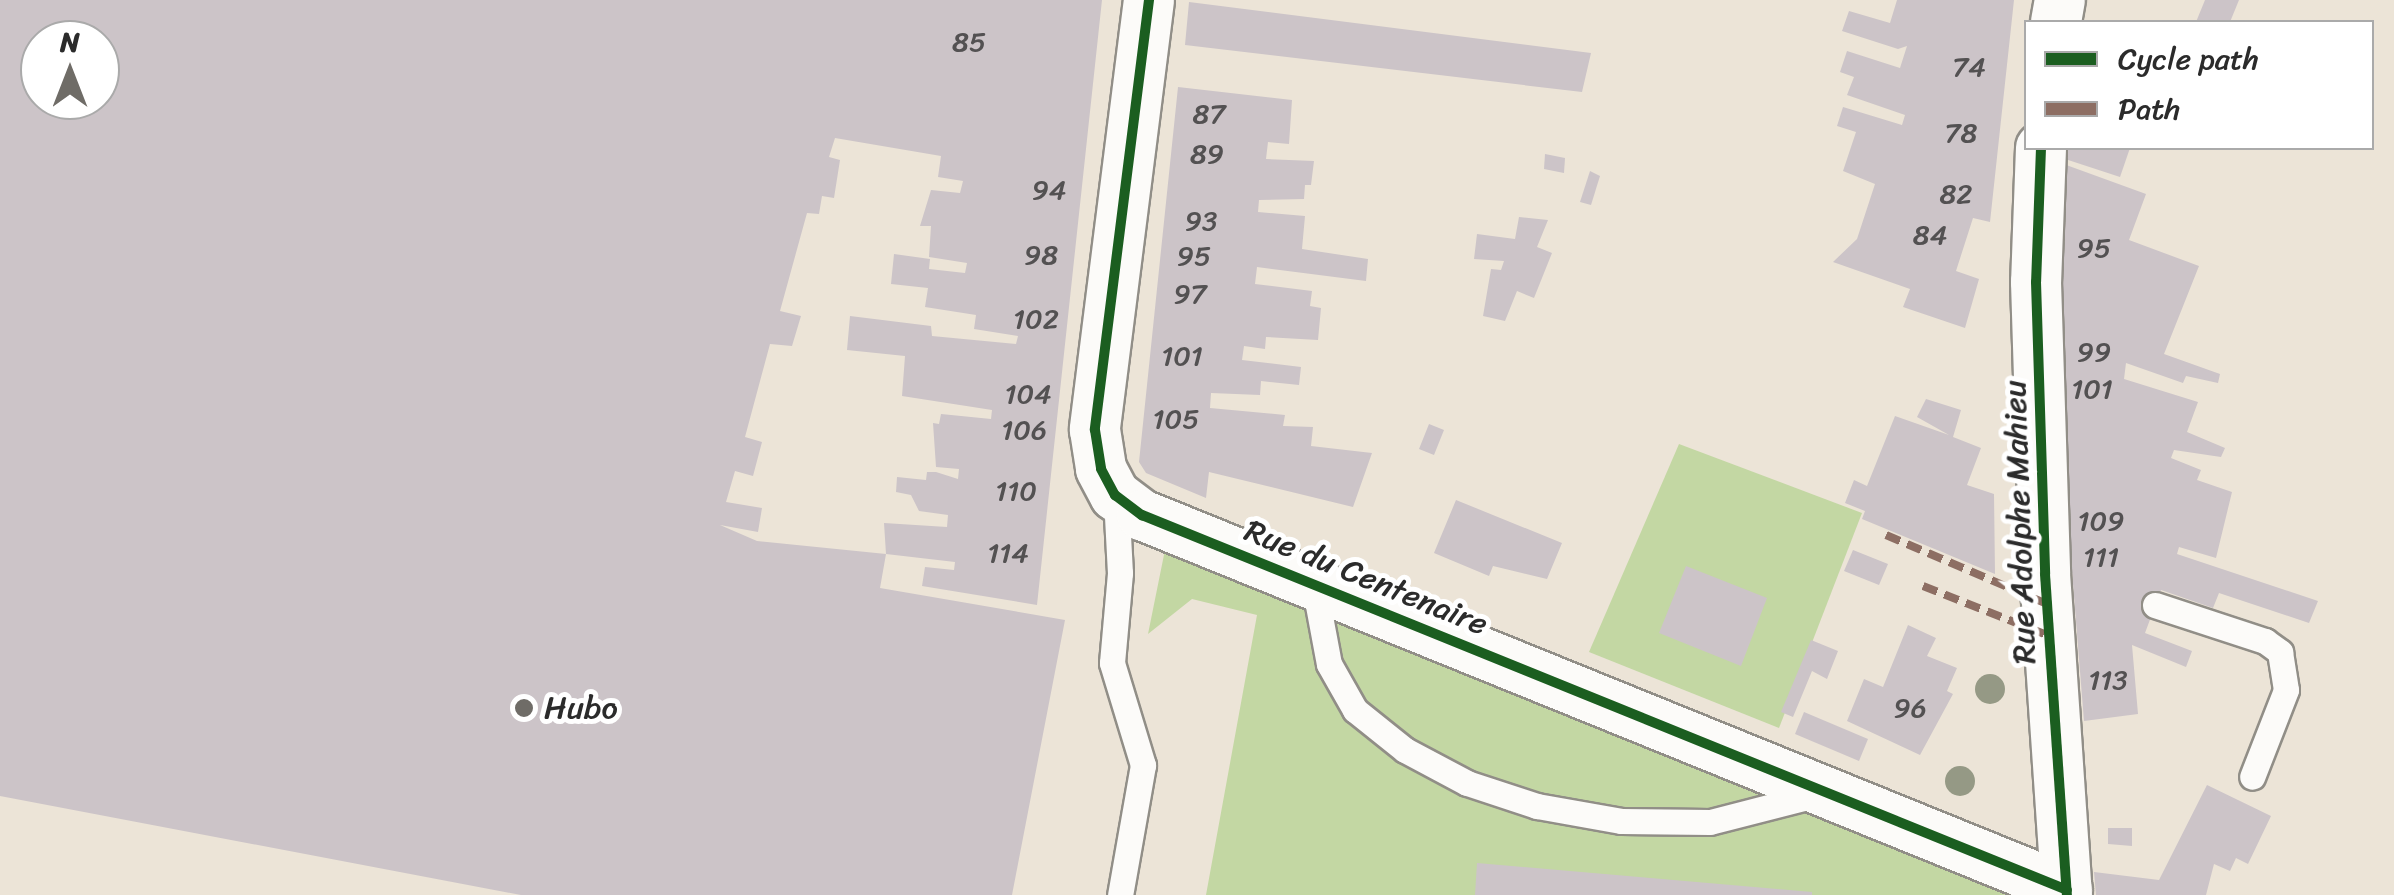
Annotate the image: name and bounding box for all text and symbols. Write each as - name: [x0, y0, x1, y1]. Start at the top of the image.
- text: N: [60, 17, 80, 66]
- north arrow: [20, 20, 120, 120]
- legend: [2024, 20, 2374, 150]
- house number: 85: [952, 25, 986, 59]
- text: Cycle path: [2118, 32, 2259, 86]
- house number: 74: [1952, 50, 1986, 84]
- text: Path: [2118, 82, 2180, 136]
- house number: 87: [1193, 97, 1225, 131]
- house number: 78: [1945, 116, 1977, 150]
- house number: 89: [1190, 137, 1224, 171]
- house number: 94: [1032, 173, 1066, 207]
- house number: 82: [1939, 177, 1973, 211]
- house number: 93: [1185, 204, 1217, 238]
- house number: 84: [1913, 218, 1947, 252]
- house number: 95: [2077, 231, 2111, 265]
- house number: 98: [1024, 238, 1058, 272]
- house number: 95: [1177, 239, 1211, 273]
- house number: 97: [1173, 277, 1207, 311]
- house number: 102: [1013, 302, 1059, 336]
- house number: 99: [2077, 335, 2111, 369]
- house number: 101: [1161, 339, 1203, 373]
- house number: 101: [2071, 372, 2113, 406]
- house number: 104: [1004, 377, 1052, 411]
- street label: Rue Adolphe Mahieu: [1996, 380, 2044, 664]
- house number: 105: [1153, 402, 1199, 436]
- house number: 106: [1001, 413, 1047, 447]
- house number: 110: [995, 474, 1037, 508]
- house number: 109: [2078, 504, 2124, 538]
- street label: Rue du Centenaire: [1238, 512, 1494, 644]
- house number: 114: [987, 536, 1029, 570]
- house number: 111: [2083, 540, 2119, 574]
- house number: 113: [2088, 663, 2128, 697]
- place label: Hubo: [544, 689, 618, 727]
- house number: 96: [1893, 691, 1927, 725]
- marker: Hubo: [513, 697, 535, 719]

